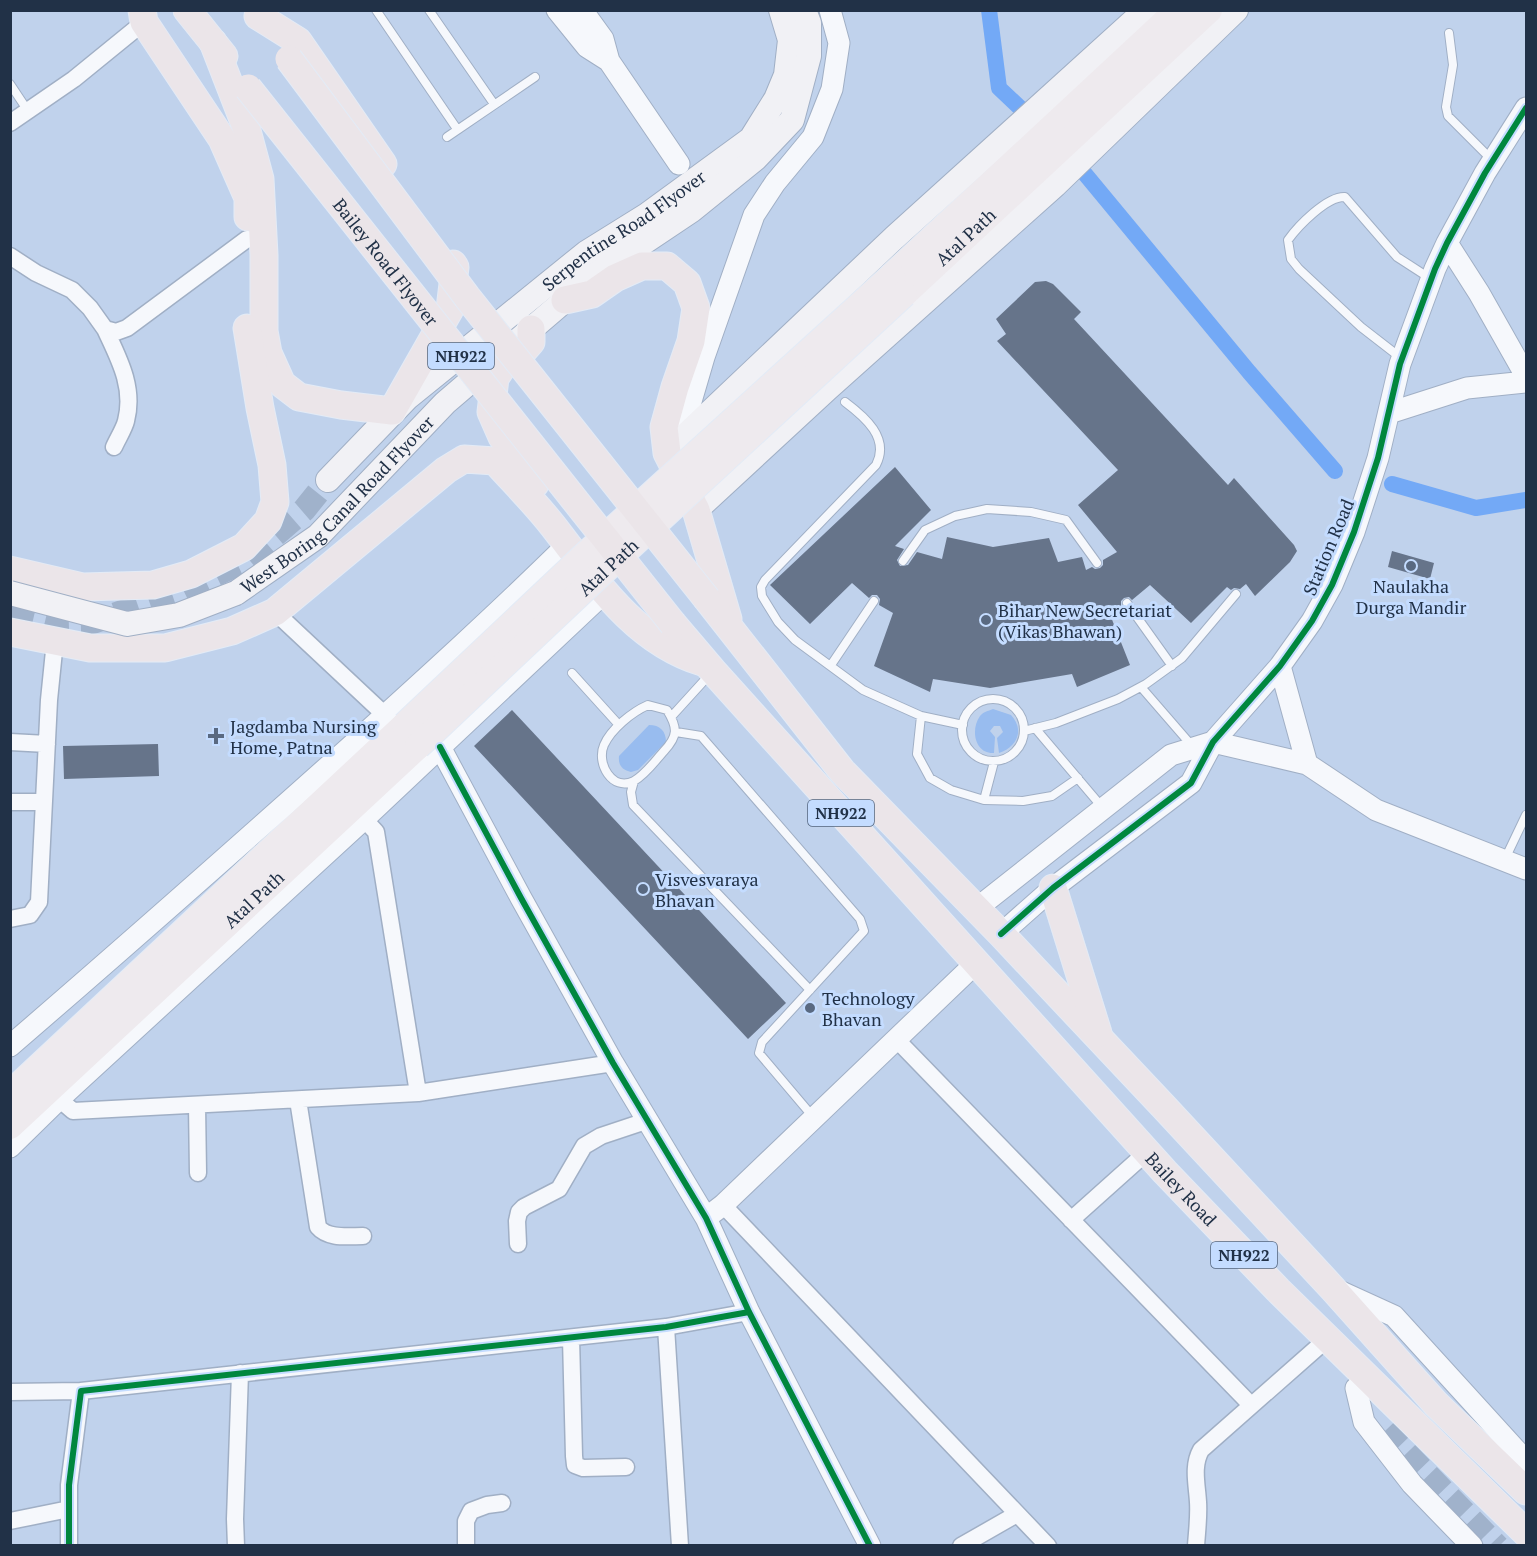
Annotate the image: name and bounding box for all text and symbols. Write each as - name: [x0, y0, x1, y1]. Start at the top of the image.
- street label: Serpentine Road Flyover: [537, 164, 710, 296]
- street label: Bailey Road Flyover: [328, 193, 444, 331]
- street label: Atal Path: [930, 202, 1001, 271]
- road number: NH922: [428, 343, 494, 369]
- street label: West Boring Canal Road Flyover: [235, 410, 439, 599]
- street label: Station Road: [1297, 495, 1359, 599]
- street label: Atal Path: [573, 533, 644, 601]
- marker: Naulakha Durga Mandir: [1404, 559, 1418, 573]
- place label: Naulakha Durga Mandir: [1356, 574, 1466, 619]
- place label: Bihar New Secretariat (Vikas Bhawan): [998, 598, 1172, 643]
- marker: Bihar New Secretariat (Vikas Bhawan): [979, 613, 993, 627]
- place label: Jagdamba Nursing Home, Patna: [230, 714, 377, 759]
- marker: Jagdamba Nursing Home, Patna: [207, 727, 225, 745]
- road number: NH922: [808, 800, 874, 826]
- street label: Atal Path: [218, 865, 289, 933]
- place label: Visvesvaraya Bhavan: [655, 867, 759, 912]
- marker: Visvesvaraya Bhavan: [636, 882, 650, 896]
- place label: Technology Bhavan: [822, 986, 916, 1031]
- marker: Technology Bhavan: [803, 1001, 817, 1015]
- street label: Bailey Road: [1141, 1147, 1222, 1231]
- road number: NH922: [1211, 1242, 1277, 1268]

